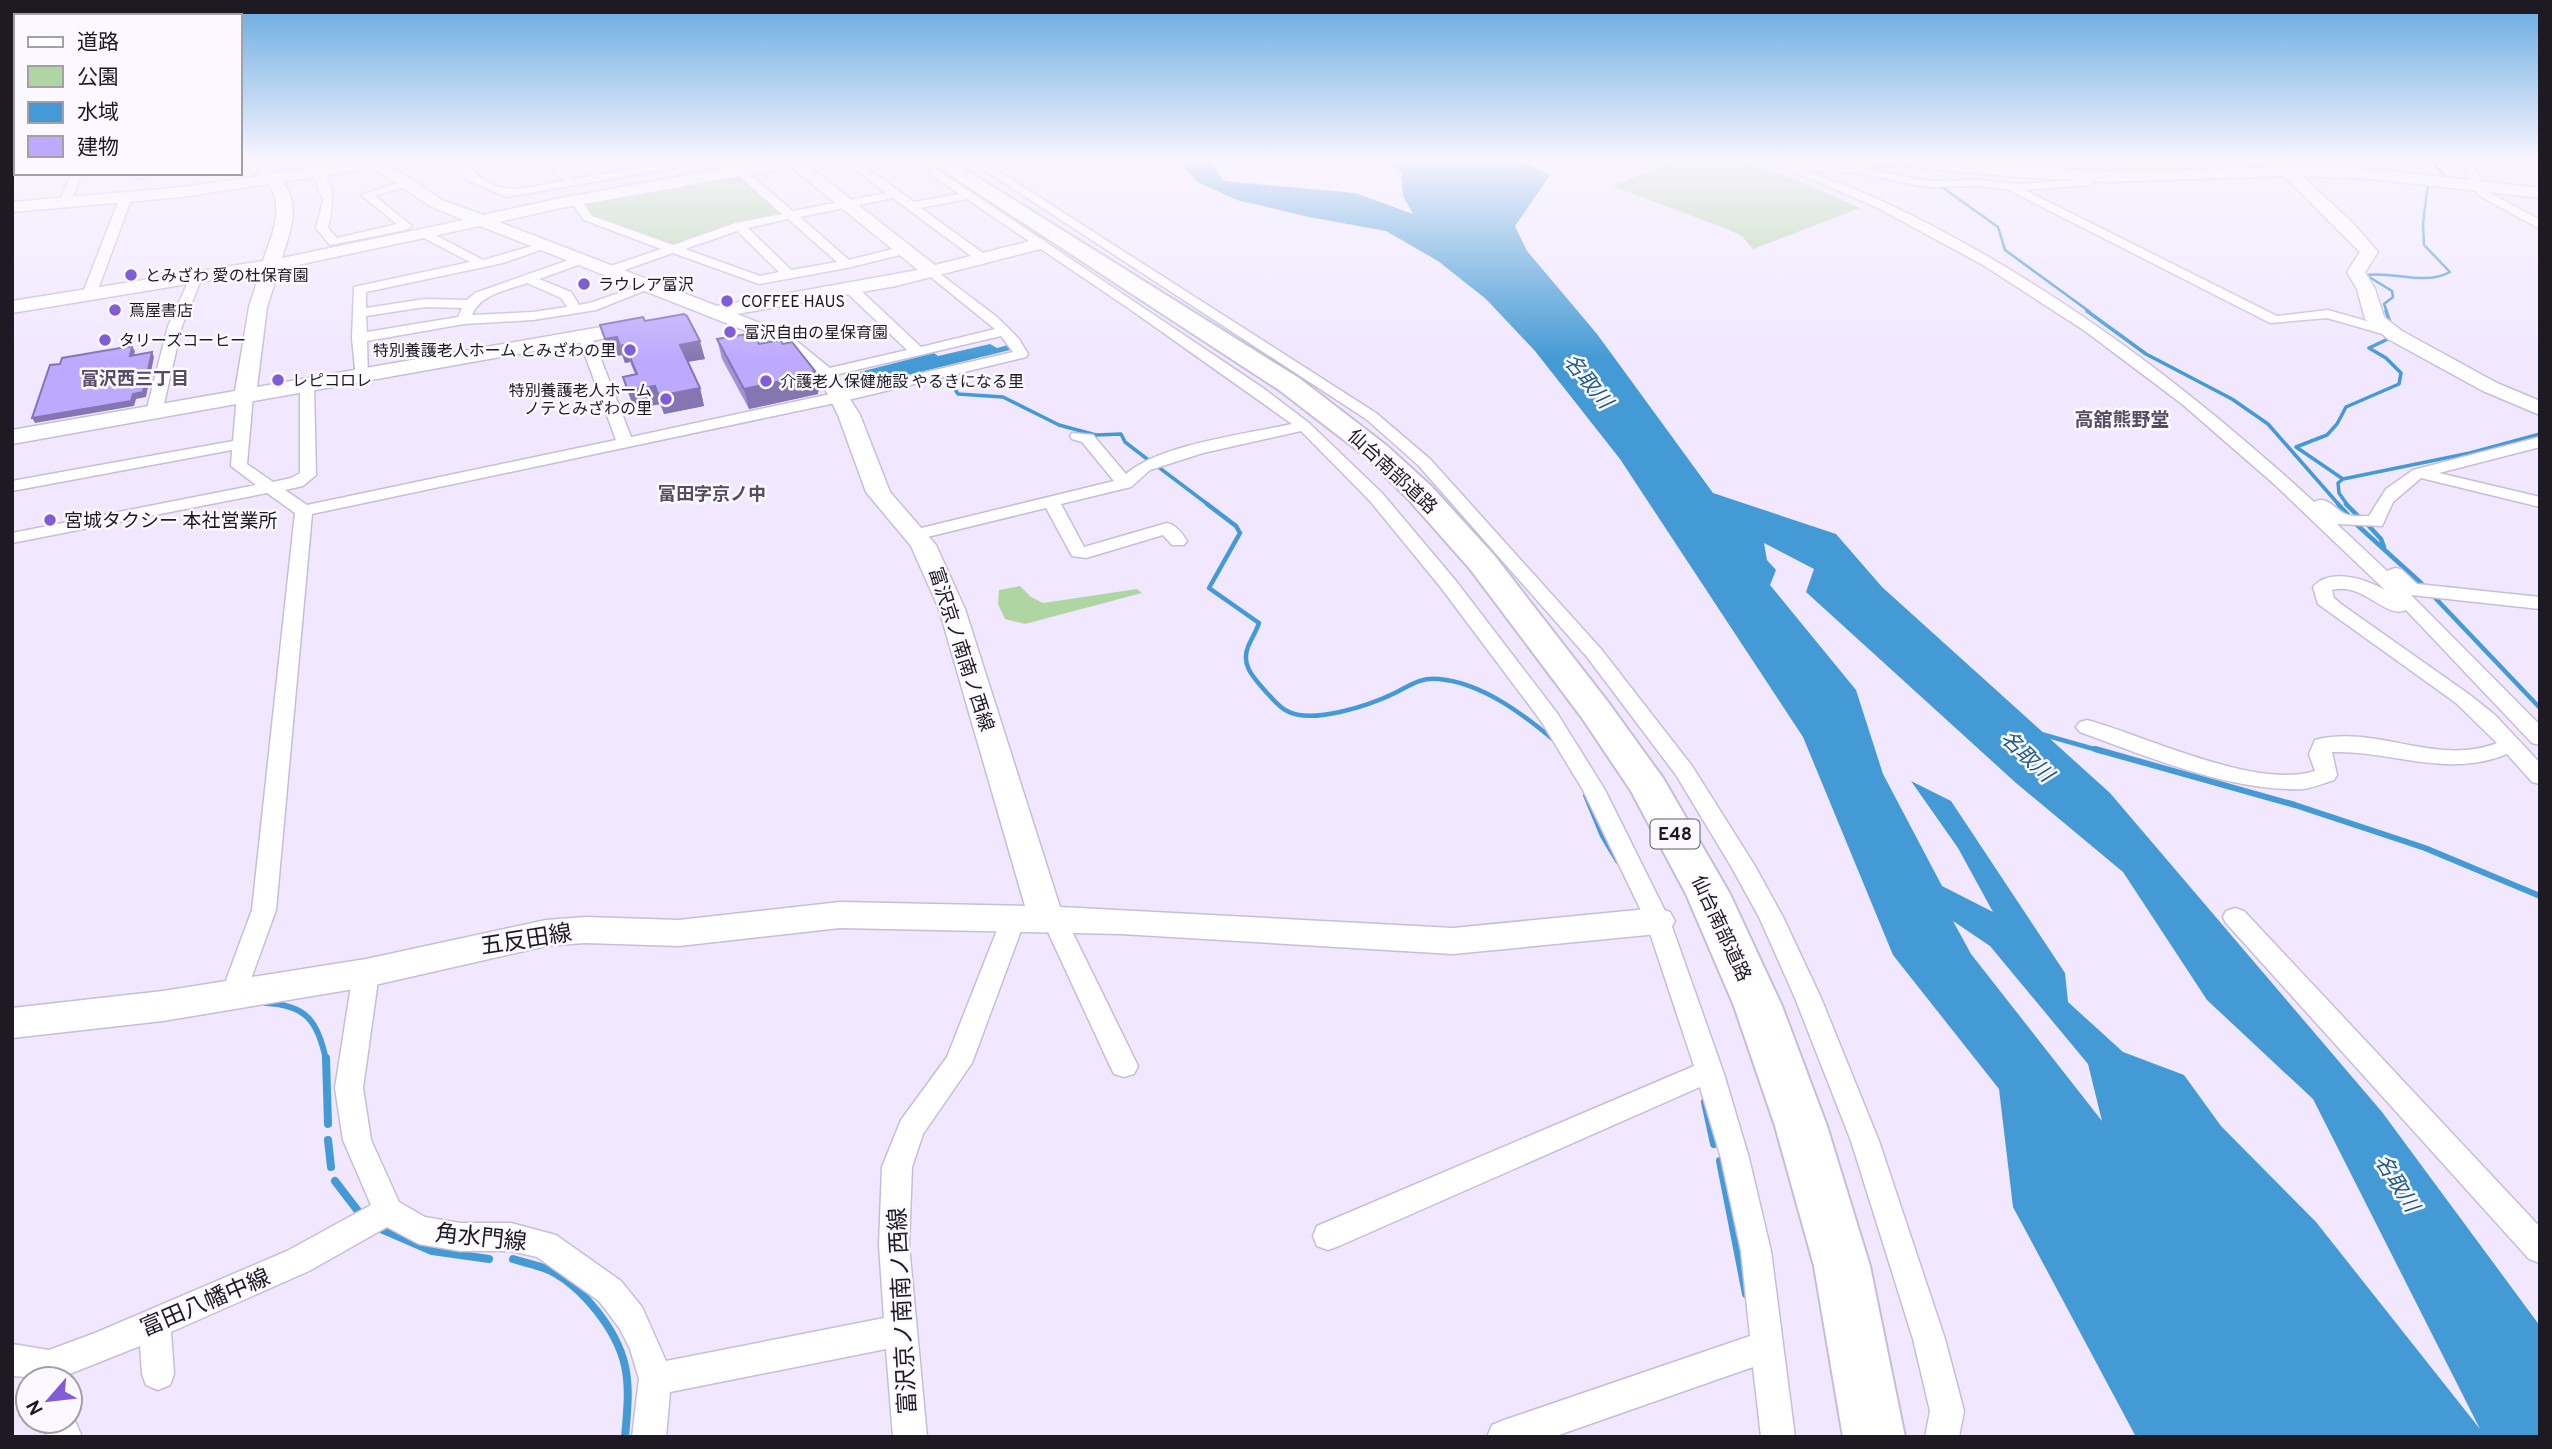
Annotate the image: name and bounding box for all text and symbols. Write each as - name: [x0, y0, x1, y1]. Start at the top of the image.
- legend: [14, 14, 242, 175]
- text: 道路: [77, 30, 119, 57]
- text: 公園: [77, 65, 119, 92]
- text: 水域: [77, 100, 119, 127]
- text: 建物: [77, 135, 119, 162]
- marker: とみざわ 愛の杜保育園: [123, 267, 139, 283]
- place label: とみざわ 愛の杜保育園: [145, 267, 309, 287]
- marker: ラウレア富沢: [576, 276, 592, 292]
- place label: ラウレア富沢: [598, 276, 694, 296]
- marker: COFFEE HAUS: [719, 293, 735, 309]
- place label: COFFEE HAUS: [741, 293, 845, 313]
- marker: 蔦屋書店: [107, 302, 123, 318]
- place label: 蔦屋書店: [129, 302, 193, 322]
- marker: 富沢自由の星保育園: [722, 324, 738, 340]
- place label: 富沢自由の星保育園: [744, 324, 888, 344]
- marker: タリーズコーヒー: [97, 332, 113, 348]
- place label: タリーズコーヒー: [119, 332, 246, 352]
- place label: 特別養護老人ホーム とみざわの里: [373, 342, 616, 362]
- marker: 特別養護老人ホーム とみざわの里: [622, 342, 638, 358]
- water label: 名取川: [1557, 349, 1618, 416]
- district label: 富沢西三丁目: [81, 369, 189, 392]
- marker: レピコロレ: [270, 372, 286, 388]
- place label: レピコロレ: [292, 372, 372, 392]
- marker: 介護老人保健施設 やるきになる里: [758, 373, 774, 389]
- place label: 介護老人保健施設 やるきになる里: [780, 373, 1024, 393]
- place label: 特別養護老人ホーム ノテとみざわの里: [508, 382, 652, 420]
- marker: 特別養護老人ホーム ノテとみざわの里: [658, 391, 674, 407]
- district label: 高舘熊野堂: [2074, 409, 2170, 433]
- street label: 仙台南部道路: [1342, 425, 1442, 520]
- district label: 富田字京ノ中: [658, 484, 766, 507]
- place label: 宮城タクシー 本社営業所: [64, 510, 277, 534]
- marker: 宮城タクシー 本社営業所: [42, 512, 58, 528]
- street label: 富沢京ノ南南ノ西線: [922, 565, 998, 735]
- water label: 名取川: [1994, 725, 2059, 790]
- road number: E48: [1650, 820, 1700, 848]
- street label: 仙台南部道路: [1685, 872, 1755, 986]
- street label: 五反田線: [479, 920, 574, 963]
- water label: 名取川: [2368, 1150, 2425, 1219]
- street label: 富沢京ノ南南ノ西線: [885, 1207, 924, 1415]
- street label: 角水門線: [433, 1220, 528, 1259]
- street label: 富田八幡中線: [137, 1264, 275, 1345]
- north arrow: [14, 1365, 84, 1435]
- text: N: [22, 1395, 50, 1419]

